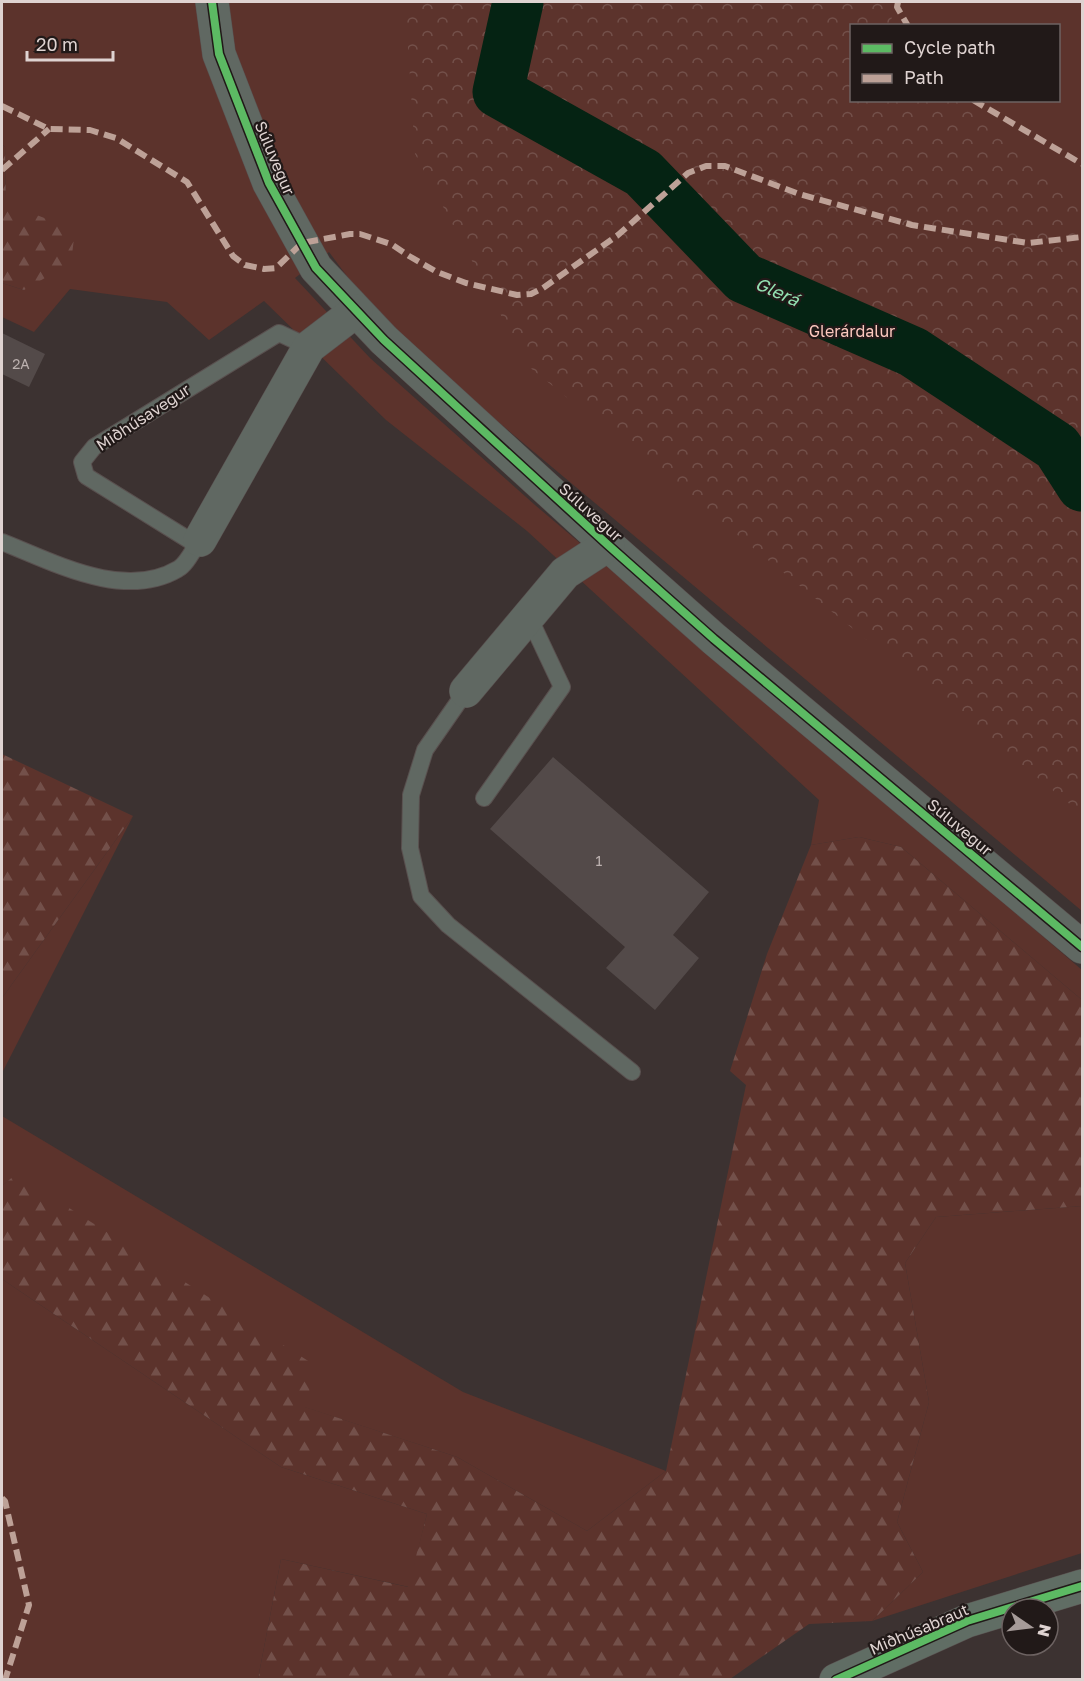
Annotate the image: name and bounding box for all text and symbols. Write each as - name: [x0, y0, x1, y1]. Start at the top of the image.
- scale bar: [27, 24, 112, 62]
- legend: [850, 24, 1060, 102]
- text: 20 m: [36, 33, 78, 55]
- text: Cycle path: [904, 36, 996, 58]
- text: Path: [904, 66, 944, 88]
- street label: Súluvegur: [250, 118, 300, 198]
- water label: Glerá: [752, 272, 804, 311]
- park label: Glerárdalur: [809, 321, 895, 341]
- house number: 2A: [12, 355, 30, 372]
- street label: Miðhúsavegur: [92, 379, 194, 455]
- street label: Súluvegur: [555, 478, 627, 546]
- street label: Súluvegur: [924, 794, 996, 860]
- house number: 1: [596, 852, 603, 869]
- north arrow: [1000, 1597, 1060, 1657]
- street label: Miðhúsabraut: [866, 1599, 972, 1659]
- text: N: [1033, 1622, 1056, 1639]

